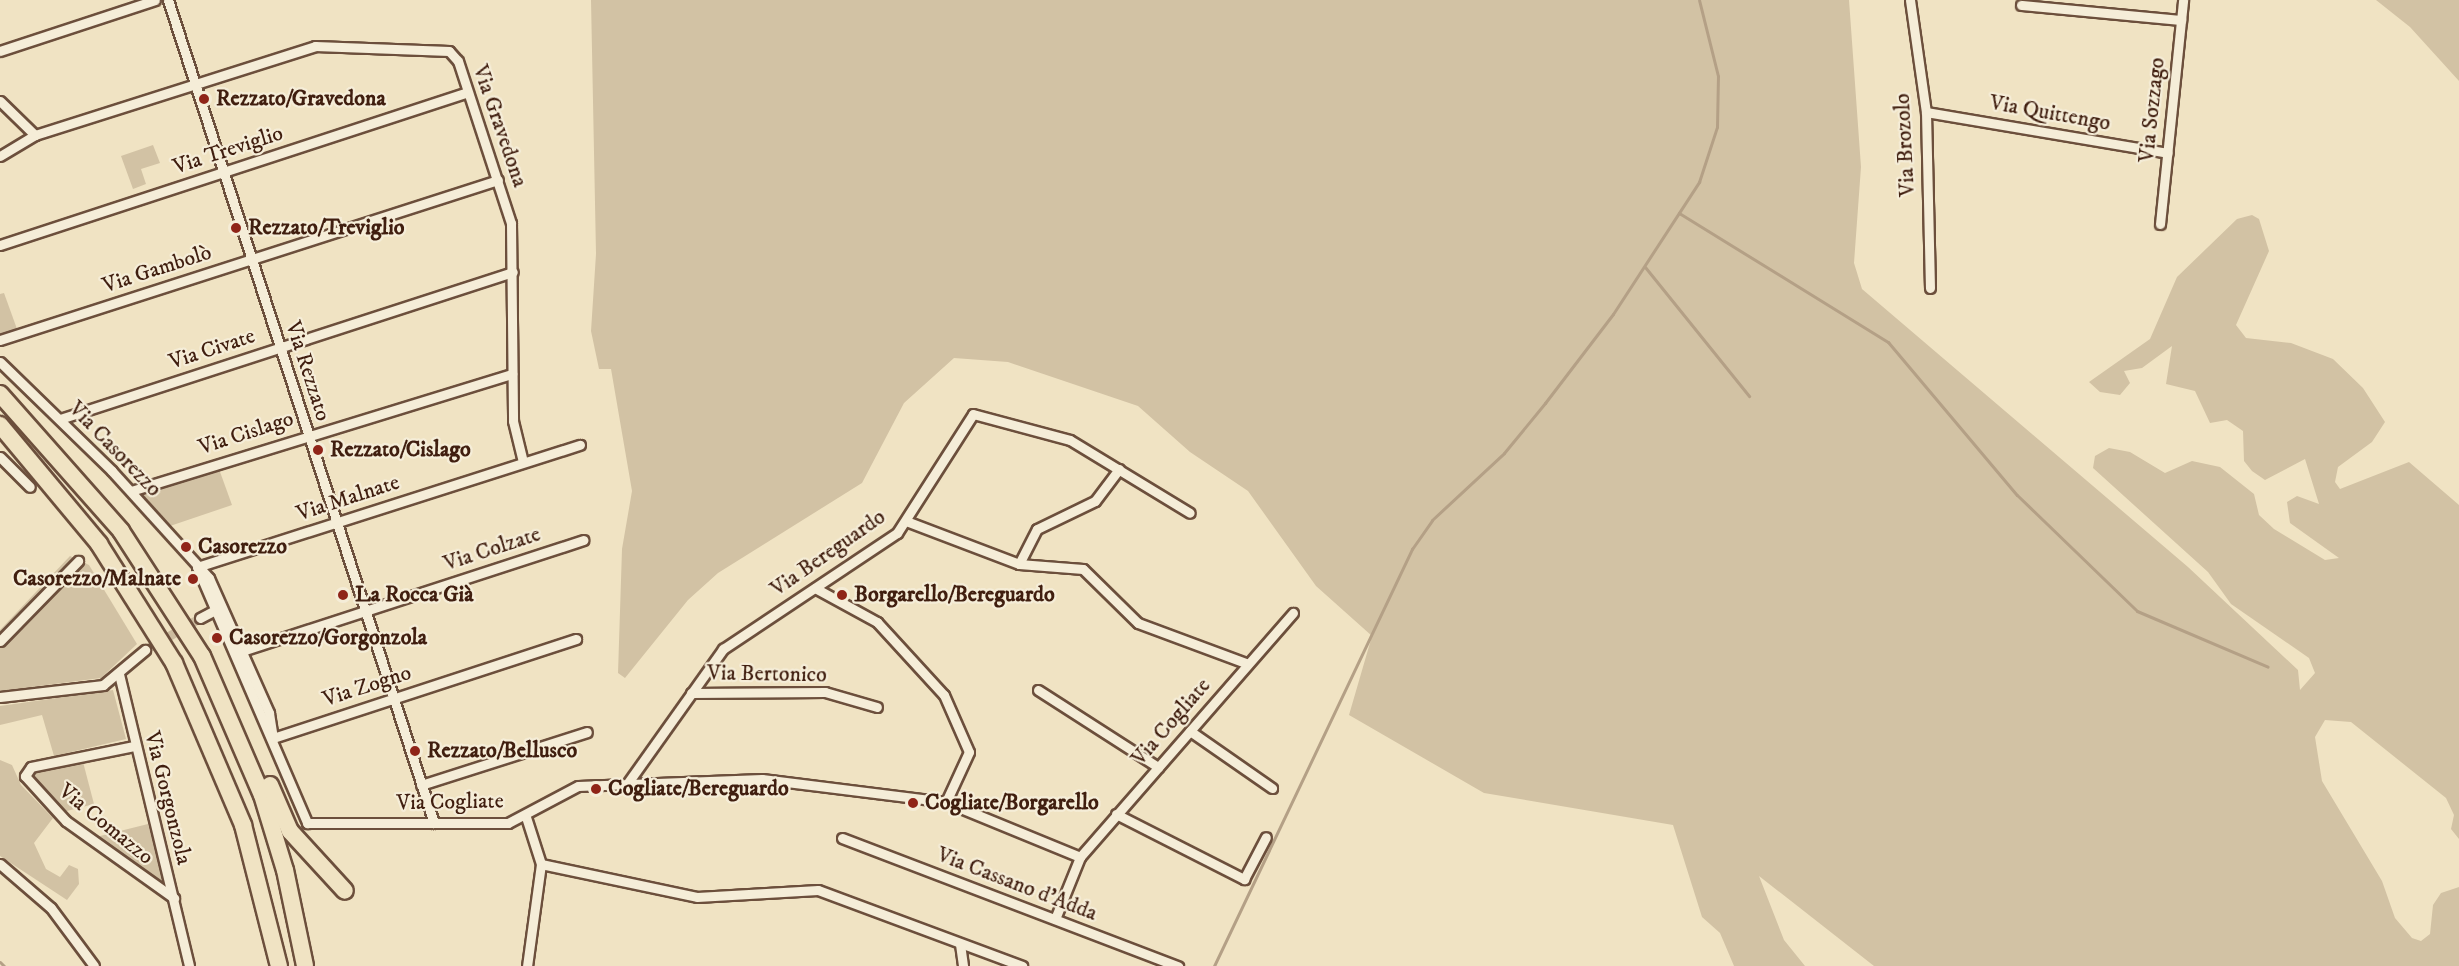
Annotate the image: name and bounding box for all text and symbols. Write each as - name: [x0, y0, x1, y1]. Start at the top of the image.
- street label: Via Sozzago: [2133, 56, 2171, 164]
- street label: Via Gravedona: [467, 61, 533, 191]
- place label: Rezzato/Gravedona: [216, 86, 386, 112]
- street label: Via Quittengo: [1988, 89, 2112, 137]
- marker: Rezzato/Gravedona: [197, 92, 211, 106]
- street label: Via Brozolo: [1889, 93, 1921, 197]
- street label: Via Treviglio: [170, 120, 286, 180]
- place label: Rezzato/Treviglio: [248, 215, 405, 241]
- marker: Rezzato/Treviglio: [229, 221, 243, 235]
- street label: Via Gambolò: [99, 239, 215, 299]
- street label: Via Rezzato: [279, 318, 337, 424]
- street label: Via Civate: [166, 323, 258, 375]
- street label: Via Casorezzo: [63, 396, 167, 502]
- street label: Via Cislago: [195, 405, 297, 461]
- place label: Rezzato/Cislago: [330, 437, 471, 463]
- marker: Rezzato/Cislago: [311, 443, 325, 457]
- street label: Via Malnate: [293, 469, 403, 527]
- street label: Via Bereguardo: [765, 504, 891, 602]
- street label: Via Colzate: [440, 521, 544, 577]
- place label: Casorezzo: [198, 534, 287, 560]
- marker: Casorezzo: [179, 540, 193, 554]
- place label: Casorezzo/Malnate: [13, 566, 181, 592]
- marker: Casorezzo/Malnate: [186, 572, 200, 586]
- place label: La Rocca Già: [355, 582, 474, 608]
- place label: Borgarello/Bereguardo: [854, 582, 1055, 608]
- marker: La Rocca Già: [336, 588, 350, 602]
- marker: Borgarello/Bereguardo: [835, 588, 849, 602]
- place label: Casorezzo/Gorgonzola: [229, 625, 427, 651]
- marker: Casorezzo/Gorgonzola: [210, 631, 224, 645]
- street label: Via Zogno: [320, 659, 414, 713]
- street label: Via Bertonico: [707, 660, 827, 688]
- street label: Via Cogliate: [1126, 673, 1216, 771]
- street label: Via Gorgonzola: [139, 728, 197, 868]
- place label: Rezzato/Bellusco: [427, 738, 577, 764]
- marker: Rezzato/Bellusco: [408, 744, 422, 758]
- place label: Cogliate/Bereguardo: [608, 776, 789, 802]
- street label: Via Comazzo: [53, 778, 159, 870]
- marker: Cogliate/Bereguardo: [589, 782, 603, 796]
- street label: Via Cogliate: [396, 788, 504, 816]
- place label: Cogliate/Borgarello: [925, 790, 1099, 816]
- marker: Cogliate/Borgarello: [906, 796, 920, 810]
- street label: Via Cassano d'Adda: [933, 841, 1101, 927]

